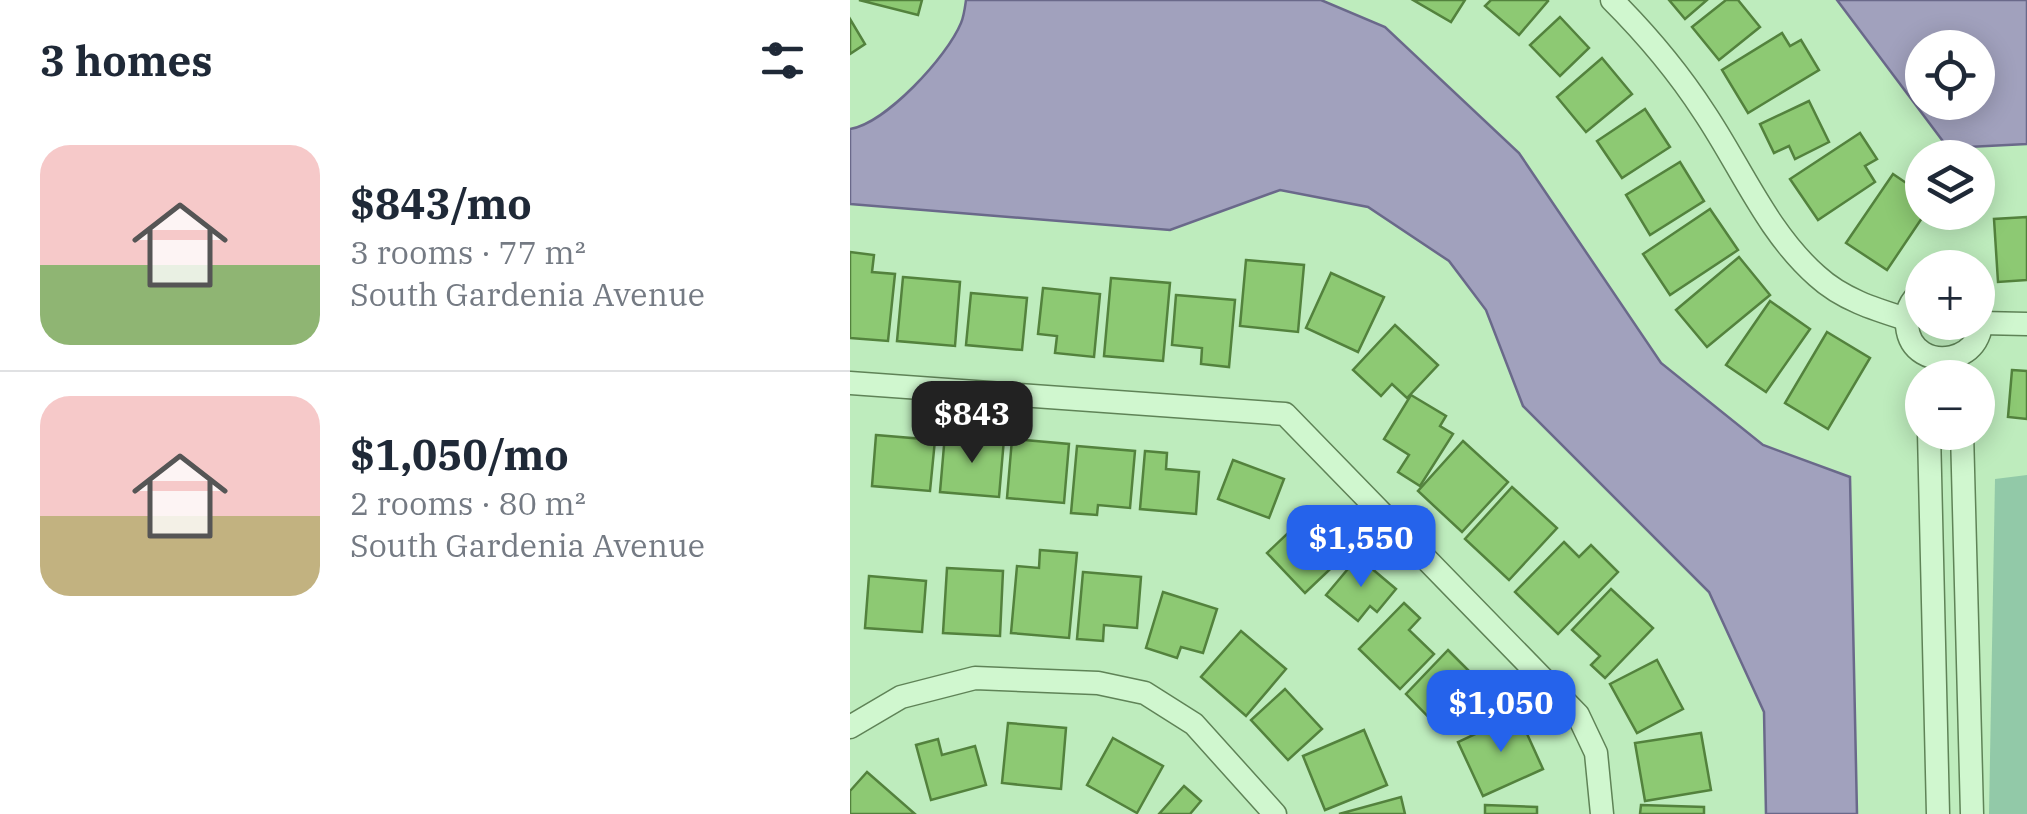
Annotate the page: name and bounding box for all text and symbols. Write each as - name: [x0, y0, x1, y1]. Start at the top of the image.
- map controls: [1905, 30, 1995, 450]
- button: locate: [1905, 30, 1995, 120]
- text: 3 homes: [40, 33, 213, 88]
- icon: filters: [755, 33, 810, 88]
- button: layers: [1905, 140, 1995, 230]
- text: $843/mo: [350, 176, 532, 231]
- icon: home: [120, 185, 240, 305]
- text: 3 rooms · 77 m²: [350, 231, 586, 273]
- button: +: [1905, 250, 1995, 340]
- text: South Gardenia Avenue: [350, 273, 705, 315]
- button: −: [1905, 360, 1995, 450]
- pin: $843: [913, 381, 1031, 466]
- text: $843: [934, 392, 1010, 434]
- text: $1,050/mo: [350, 427, 569, 482]
- icon: home: [120, 436, 240, 556]
- text: 2 rooms · 80 m²: [350, 482, 586, 524]
- pin: $1,550: [1280, 505, 1442, 590]
- text: $1,550: [1309, 516, 1413, 558]
- text: South Gardenia Avenue: [350, 524, 705, 566]
- pin: $1,050: [1420, 670, 1582, 755]
- text: $1,050: [1449, 681, 1553, 723]

